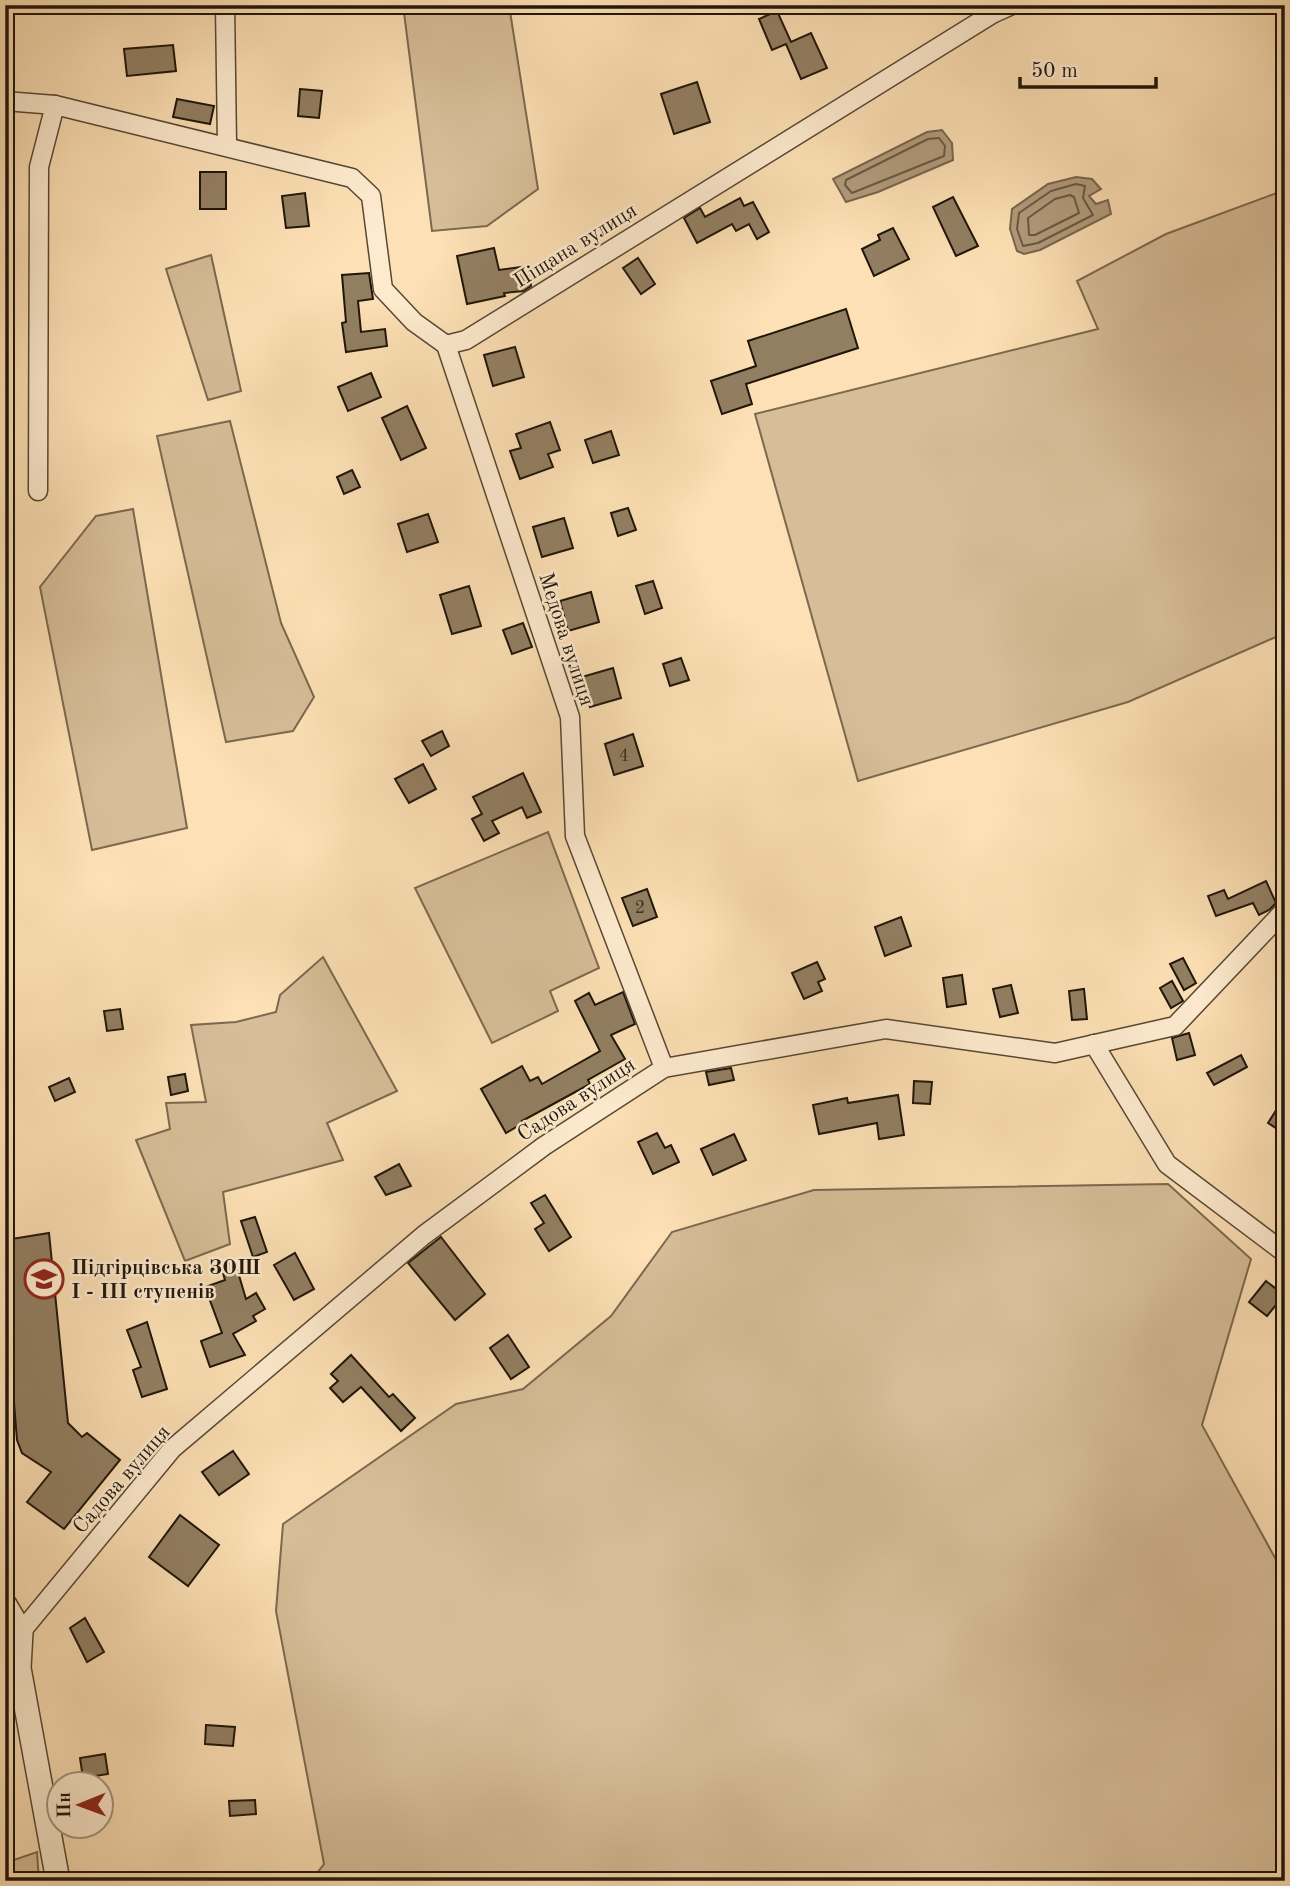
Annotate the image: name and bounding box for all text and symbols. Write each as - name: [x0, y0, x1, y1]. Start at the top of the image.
- scale bar: [1020, 46, 1157, 90]
- text: 50 m: [1031, 61, 1078, 82]
- street label: Піщана вулиця: [511, 200, 641, 292]
- street label: Медова вулиця: [534, 570, 597, 709]
- house number: 4: [619, 747, 629, 765]
- house number: 2: [635, 899, 645, 917]
- street label: Садова вулиця: [514, 1054, 640, 1146]
- school or university icon: Підгірцівська ЗОШ І - ІІІ ступенів: [23, 1258, 65, 1300]
- place label: Підгірцівська ЗОШ І - ІІІ ступенів: [71, 1258, 261, 1303]
- street label: Садова вулиця: [70, 1422, 175, 1538]
- north arrow: [46, 1770, 116, 1840]
- text: Пн: [56, 1792, 75, 1819]

